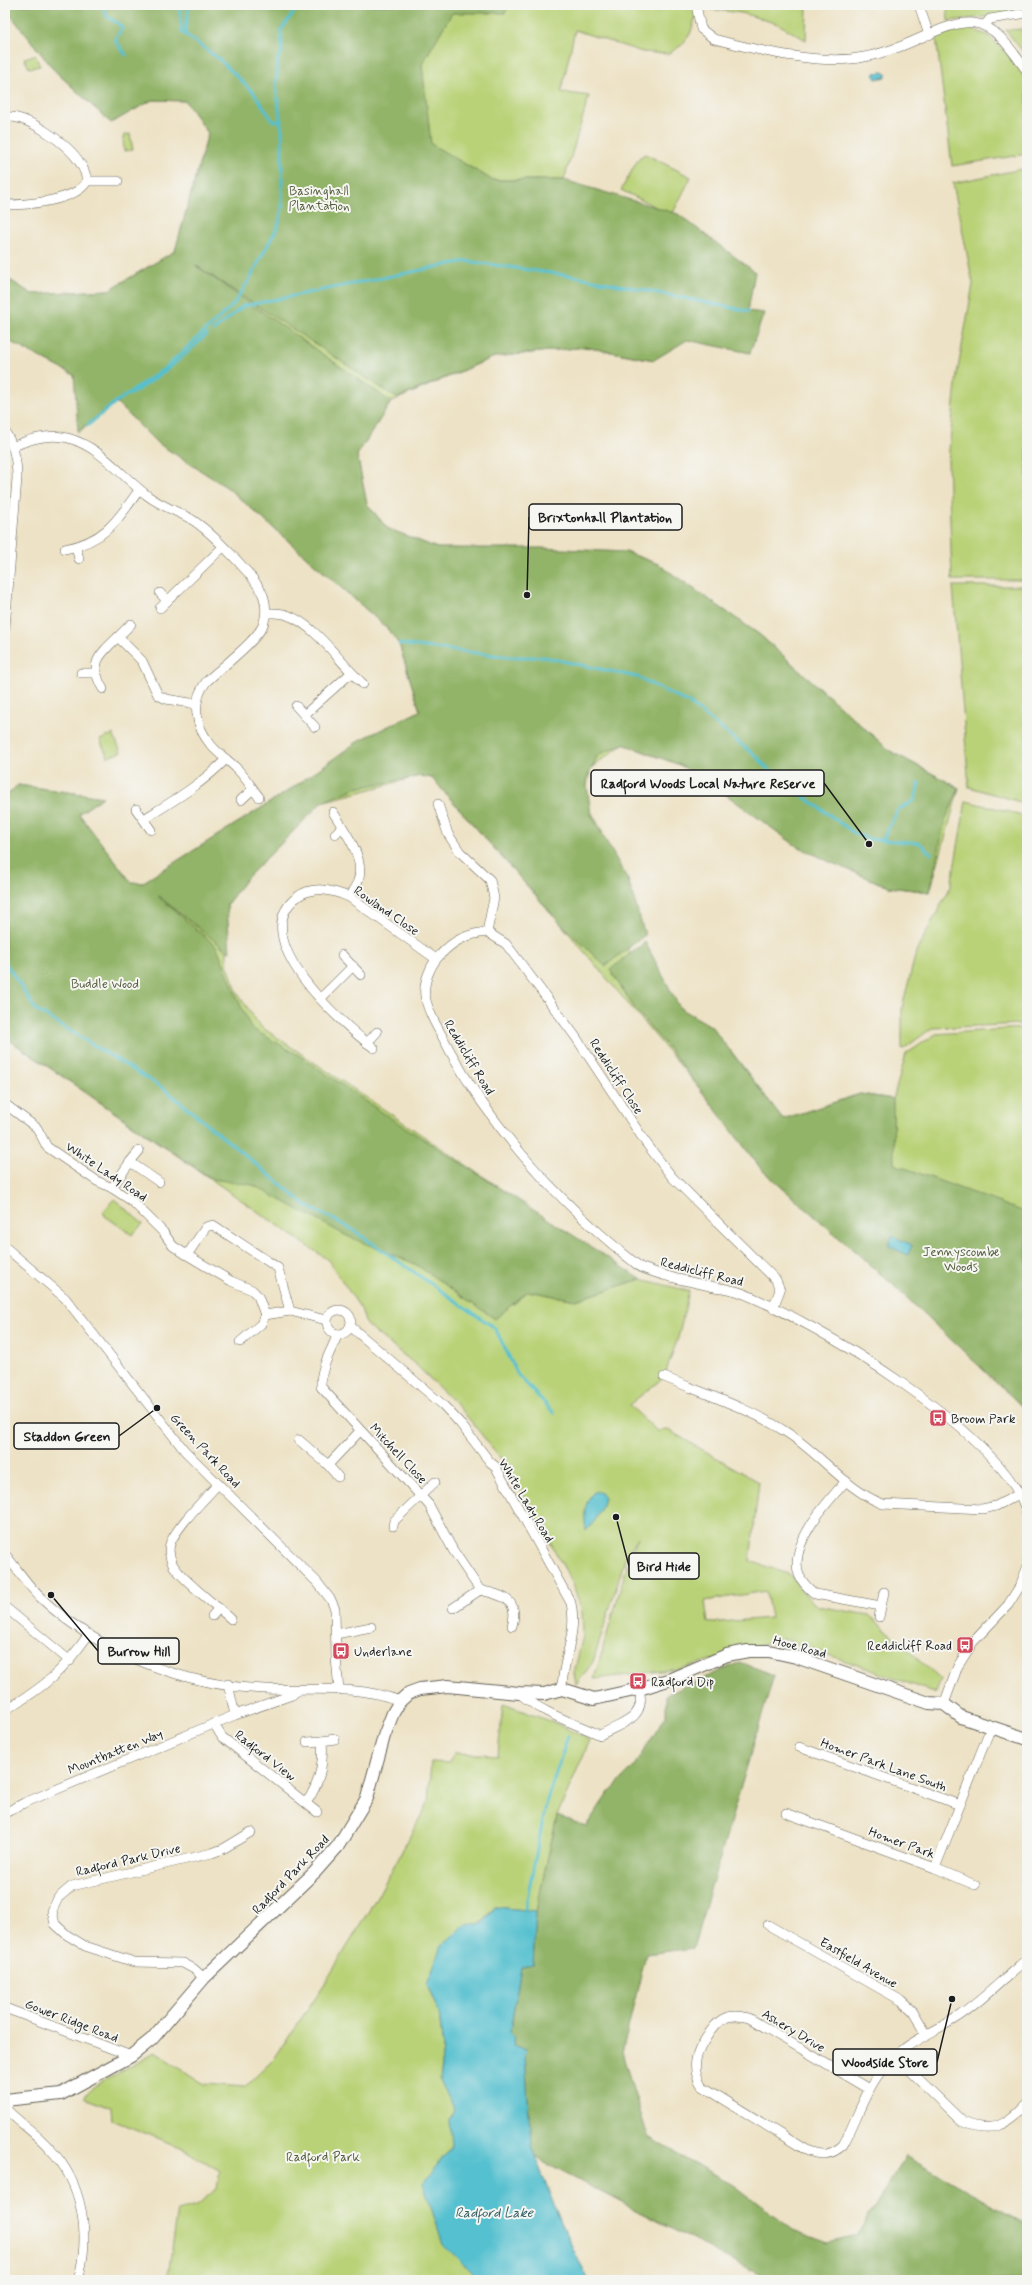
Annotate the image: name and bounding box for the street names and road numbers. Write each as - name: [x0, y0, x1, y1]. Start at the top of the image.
- street label: Rowland Close: [350, 882, 422, 940]
- street label: Reddicliff Road: [440, 1017, 498, 1099]
- street label: Reddicliff Close: [585, 1036, 647, 1118]
- street label: White Lady Road: [62, 1139, 150, 1206]
- street label: Reddicliff Road: [658, 1254, 745, 1291]
- street label: Green Park Road: [166, 1410, 244, 1492]
- street label: Mitchell Close: [365, 1420, 430, 1488]
- street label: White Lady Road: [494, 1456, 558, 1546]
- street label: Hooe Road: [771, 1632, 828, 1663]
- street label: Mountbatten Way: [66, 1726, 166, 1779]
- street label: Radford View: [230, 1727, 299, 1787]
- street label: Homer Park Lane South: [818, 1735, 949, 1796]
- street label: Homer Park: [866, 1824, 937, 1863]
- street label: Radford Park Road: [249, 1832, 335, 1920]
- street label: Radford Park Drive: [74, 1840, 183, 1883]
- street label: Eastfield Avenue: [816, 1934, 900, 1992]
- street label: Gower Ridge Road: [22, 1996, 121, 2048]
- street label: Ashery Drive: [758, 2006, 828, 2057]

